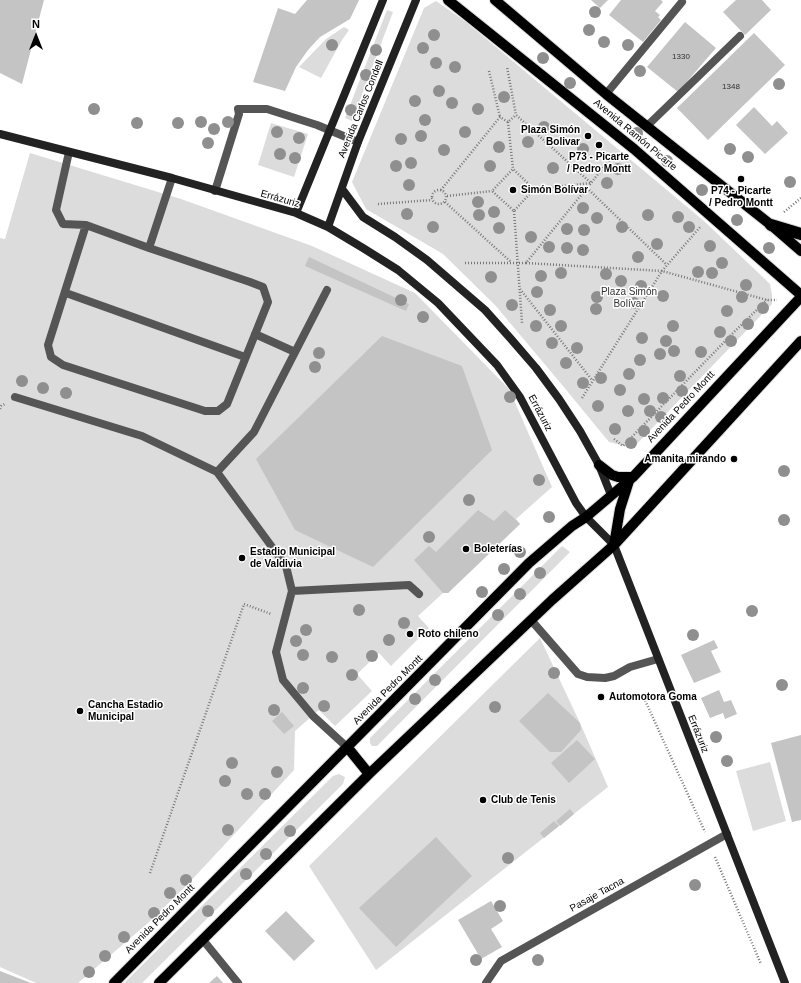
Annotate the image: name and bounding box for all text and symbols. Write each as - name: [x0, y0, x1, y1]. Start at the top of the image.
- north arrow: [16, 16, 56, 56]
- text: N: [32, 18, 40, 30]
- house number: 1330: [672, 52, 690, 62]
- street label: Avenida Carlos Condell: [336, 58, 386, 160]
- house number: 1348: [722, 82, 740, 92]
- street label: Avenida Ramón Picarte: [591, 97, 679, 173]
- place label: Plaza Simón Bolivar: [521, 124, 580, 148]
- marker: Plaza Simón Bolivar: [583, 131, 593, 141]
- marker: P73 - Picarte / Pedro Montt: [594, 140, 604, 150]
- place label: P73 - Picarte / Pedro Montt: [567, 151, 631, 174]
- marker: P74 - Picarte / Pedro Montt: [736, 174, 746, 184]
- place label: Simón Bolívar: [521, 184, 588, 196]
- marker: Simón Bolívar: [508, 185, 518, 195]
- place label: P74 - Picarte / Pedro Montt: [709, 185, 773, 208]
- street label: Errázuriz: [259, 188, 301, 210]
- park label: Plaza Simón Bolívar: [601, 286, 657, 310]
- street label: Avenida Pedro Montt: [645, 369, 717, 445]
- street label: Errázuriz: [525, 393, 555, 433]
- place label: Amanita mirando: [644, 453, 726, 465]
- marker: Amanita mirando: [729, 454, 739, 464]
- place label: Boleterías: [474, 543, 522, 555]
- marker: Boleterías: [461, 544, 471, 554]
- place label: Estadio Municipal de Valdivia: [250, 546, 335, 570]
- marker: Estadio Municipal de Valdivia: [237, 553, 247, 563]
- place label: Roto chileno: [418, 628, 479, 640]
- marker: Roto chileno: [405, 629, 415, 639]
- street label: Avenida Pedro Montt: [351, 653, 425, 727]
- place label: Automotora Goma: [609, 691, 697, 703]
- marker: Automotora Goma: [596, 692, 606, 702]
- place label: Cancha Estadio Municipal: [88, 699, 163, 722]
- marker: Cancha Estadio Municipal: [75, 706, 85, 716]
- street label: Errázuriz: [685, 713, 711, 755]
- place label: Club de Tenis: [491, 794, 556, 806]
- marker: Club de Tenis: [478, 795, 488, 805]
- street label: Pasaje Tacna: [568, 875, 626, 915]
- street label: Avenida Pedro Montt: [123, 882, 197, 956]

